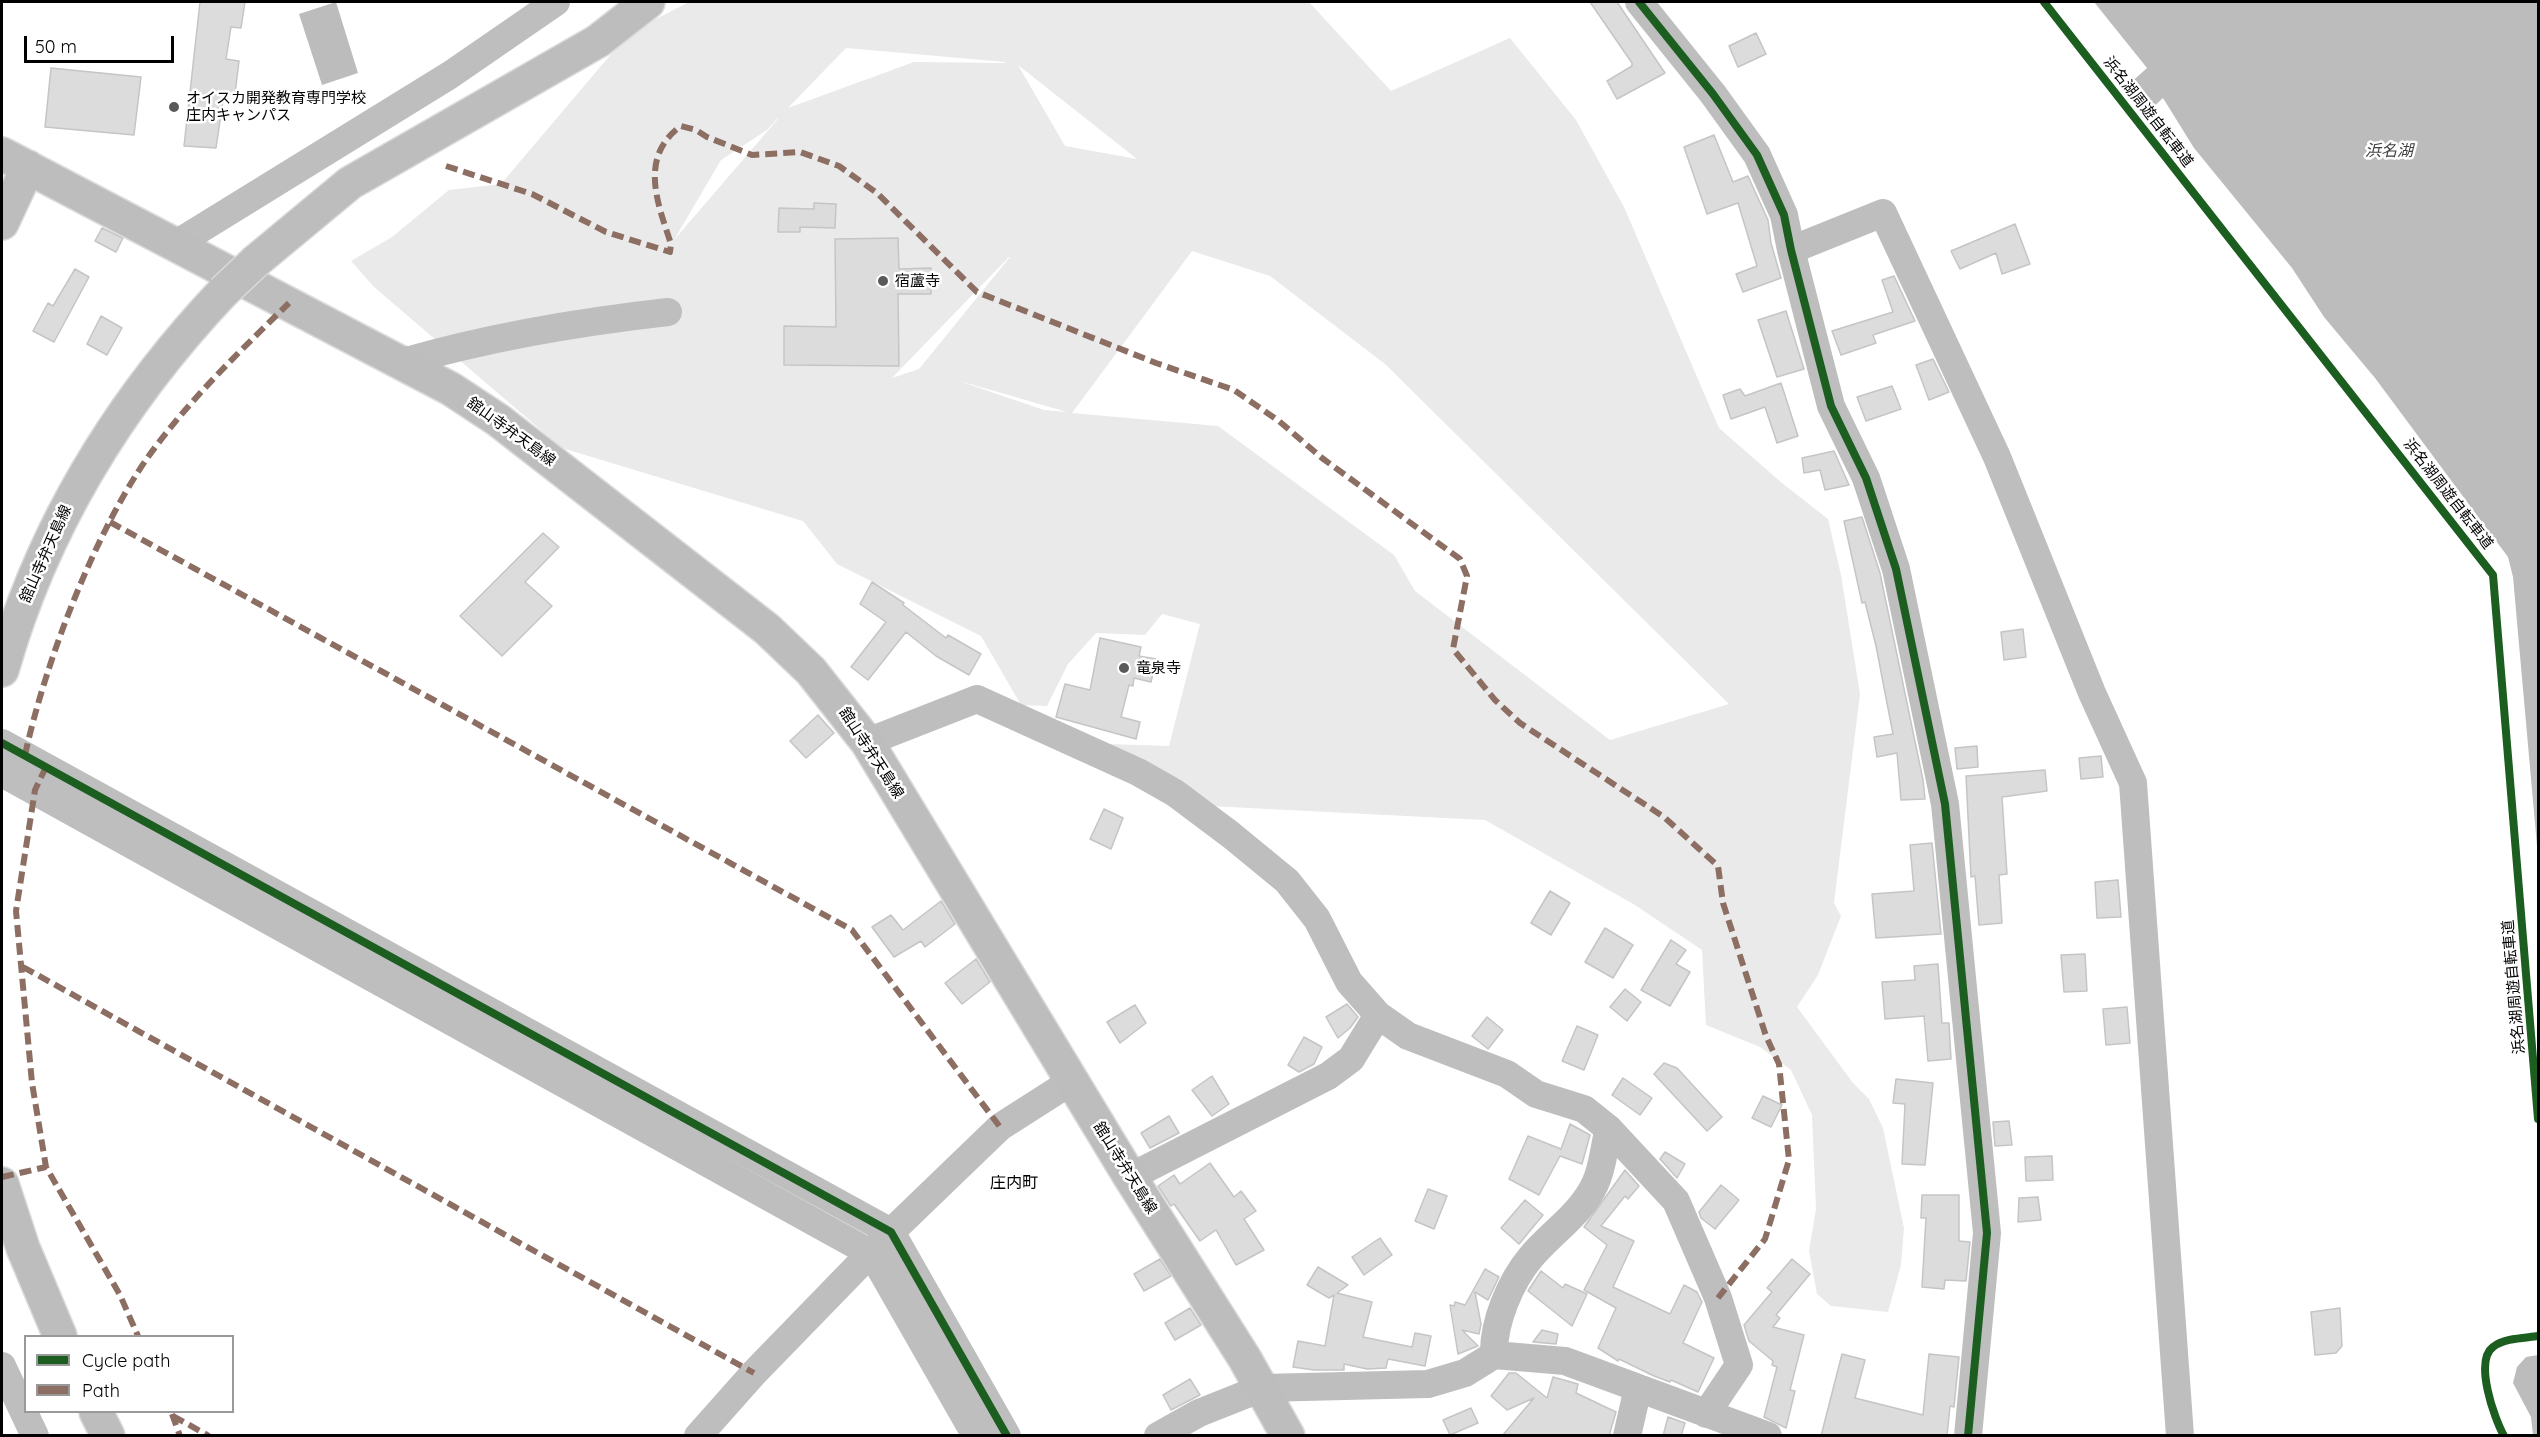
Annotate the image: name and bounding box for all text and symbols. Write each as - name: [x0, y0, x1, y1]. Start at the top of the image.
- scale bar: [27, 24, 177, 62]
- text: 50 m: [35, 35, 77, 58]
- street label: 浜名湖周遊自転車道: [2099, 53, 2197, 171]
- place label: オイスカ開発教育専門学校 庄内キャンパス: [186, 89, 366, 124]
- marker: オイスカ開発教育専門学校 庄内キャンパス: [167, 100, 181, 114]
- water label: 浜名湖: [2365, 141, 2413, 161]
- place label: 宿蘆寺: [895, 272, 940, 290]
- marker: 宿蘆寺: [876, 274, 890, 288]
- street label: 舘山寺弁天島線: [463, 394, 559, 470]
- street label: 浜名湖周遊自転車道: [2399, 435, 2497, 553]
- street label: 舘山寺弁天島線: [16, 502, 76, 606]
- place label: 竜泉寺: [1136, 659, 1181, 677]
- marker: 竜泉寺: [1117, 661, 1131, 675]
- street label: 舘山寺弁天島線: [835, 704, 907, 802]
- street label: 浜名湖周遊自転車道: [2499, 919, 2529, 1055]
- street label: 舘山寺弁天島線: [1090, 1119, 1160, 1217]
- district label: 庄内町: [990, 1173, 1038, 1193]
- legend: [24, 1335, 234, 1413]
- text: Cycle path: [82, 1349, 170, 1372]
- text: Path: [82, 1379, 120, 1402]

